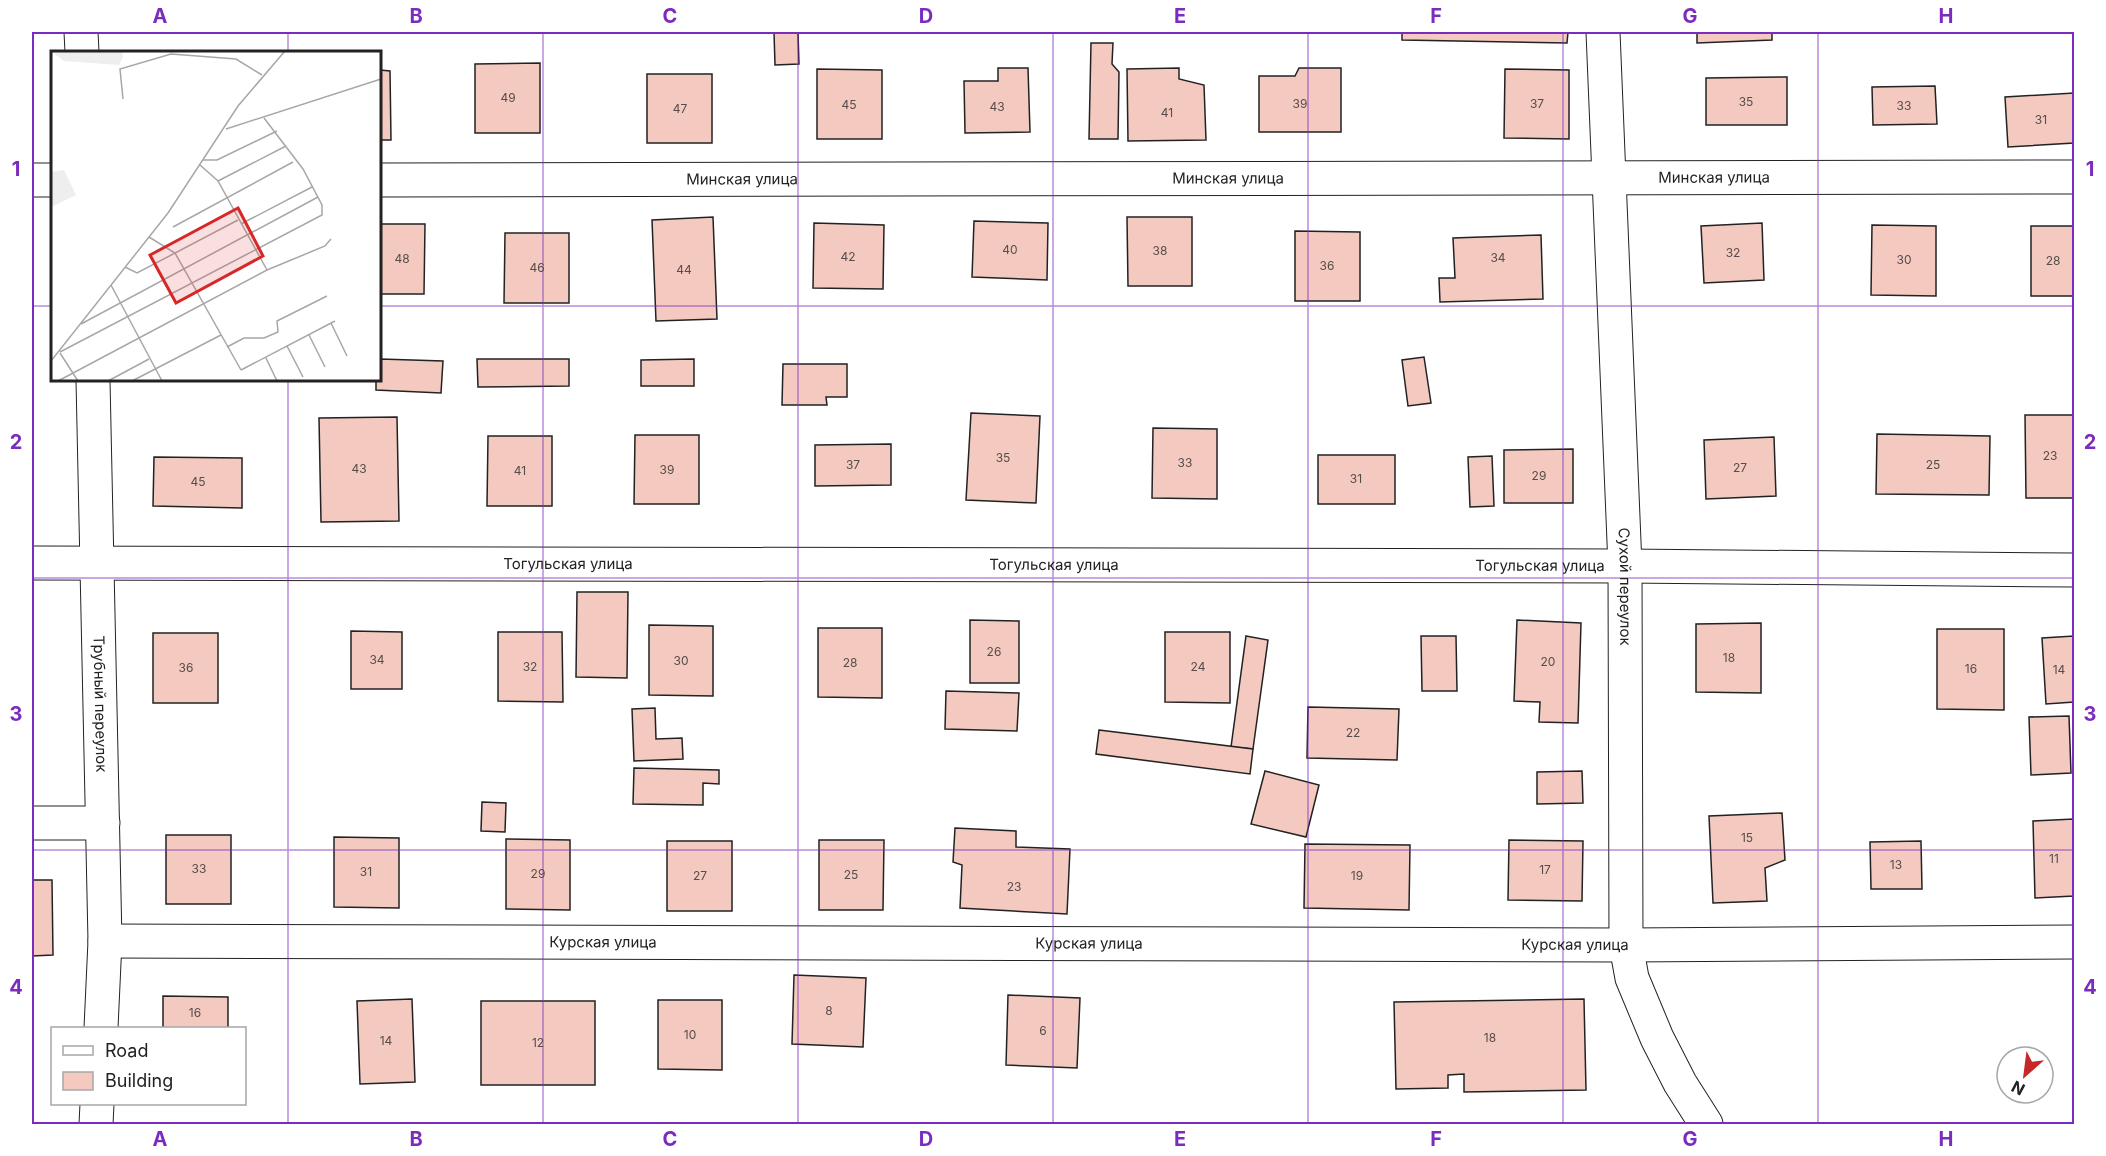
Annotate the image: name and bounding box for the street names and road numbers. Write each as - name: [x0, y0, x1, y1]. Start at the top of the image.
- street label: Минская улица: [1172, 168, 1284, 188]
- street label: Минская улица: [1658, 168, 1770, 187]
- street label: Минская улица: [686, 169, 798, 188]
- street label: Сухой переулок: [1614, 527, 1635, 646]
- street label: Тогульская улица: [503, 554, 633, 573]
- street label: Тогульская улица: [989, 555, 1119, 574]
- street label: Тогульская улица: [1475, 556, 1605, 575]
- street label: Трубный переулок: [89, 635, 111, 773]
- street label: Курская улица: [549, 932, 657, 951]
- street label: Курская улица: [1035, 933, 1143, 953]
- street label: Курская улица: [1521, 935, 1629, 954]

